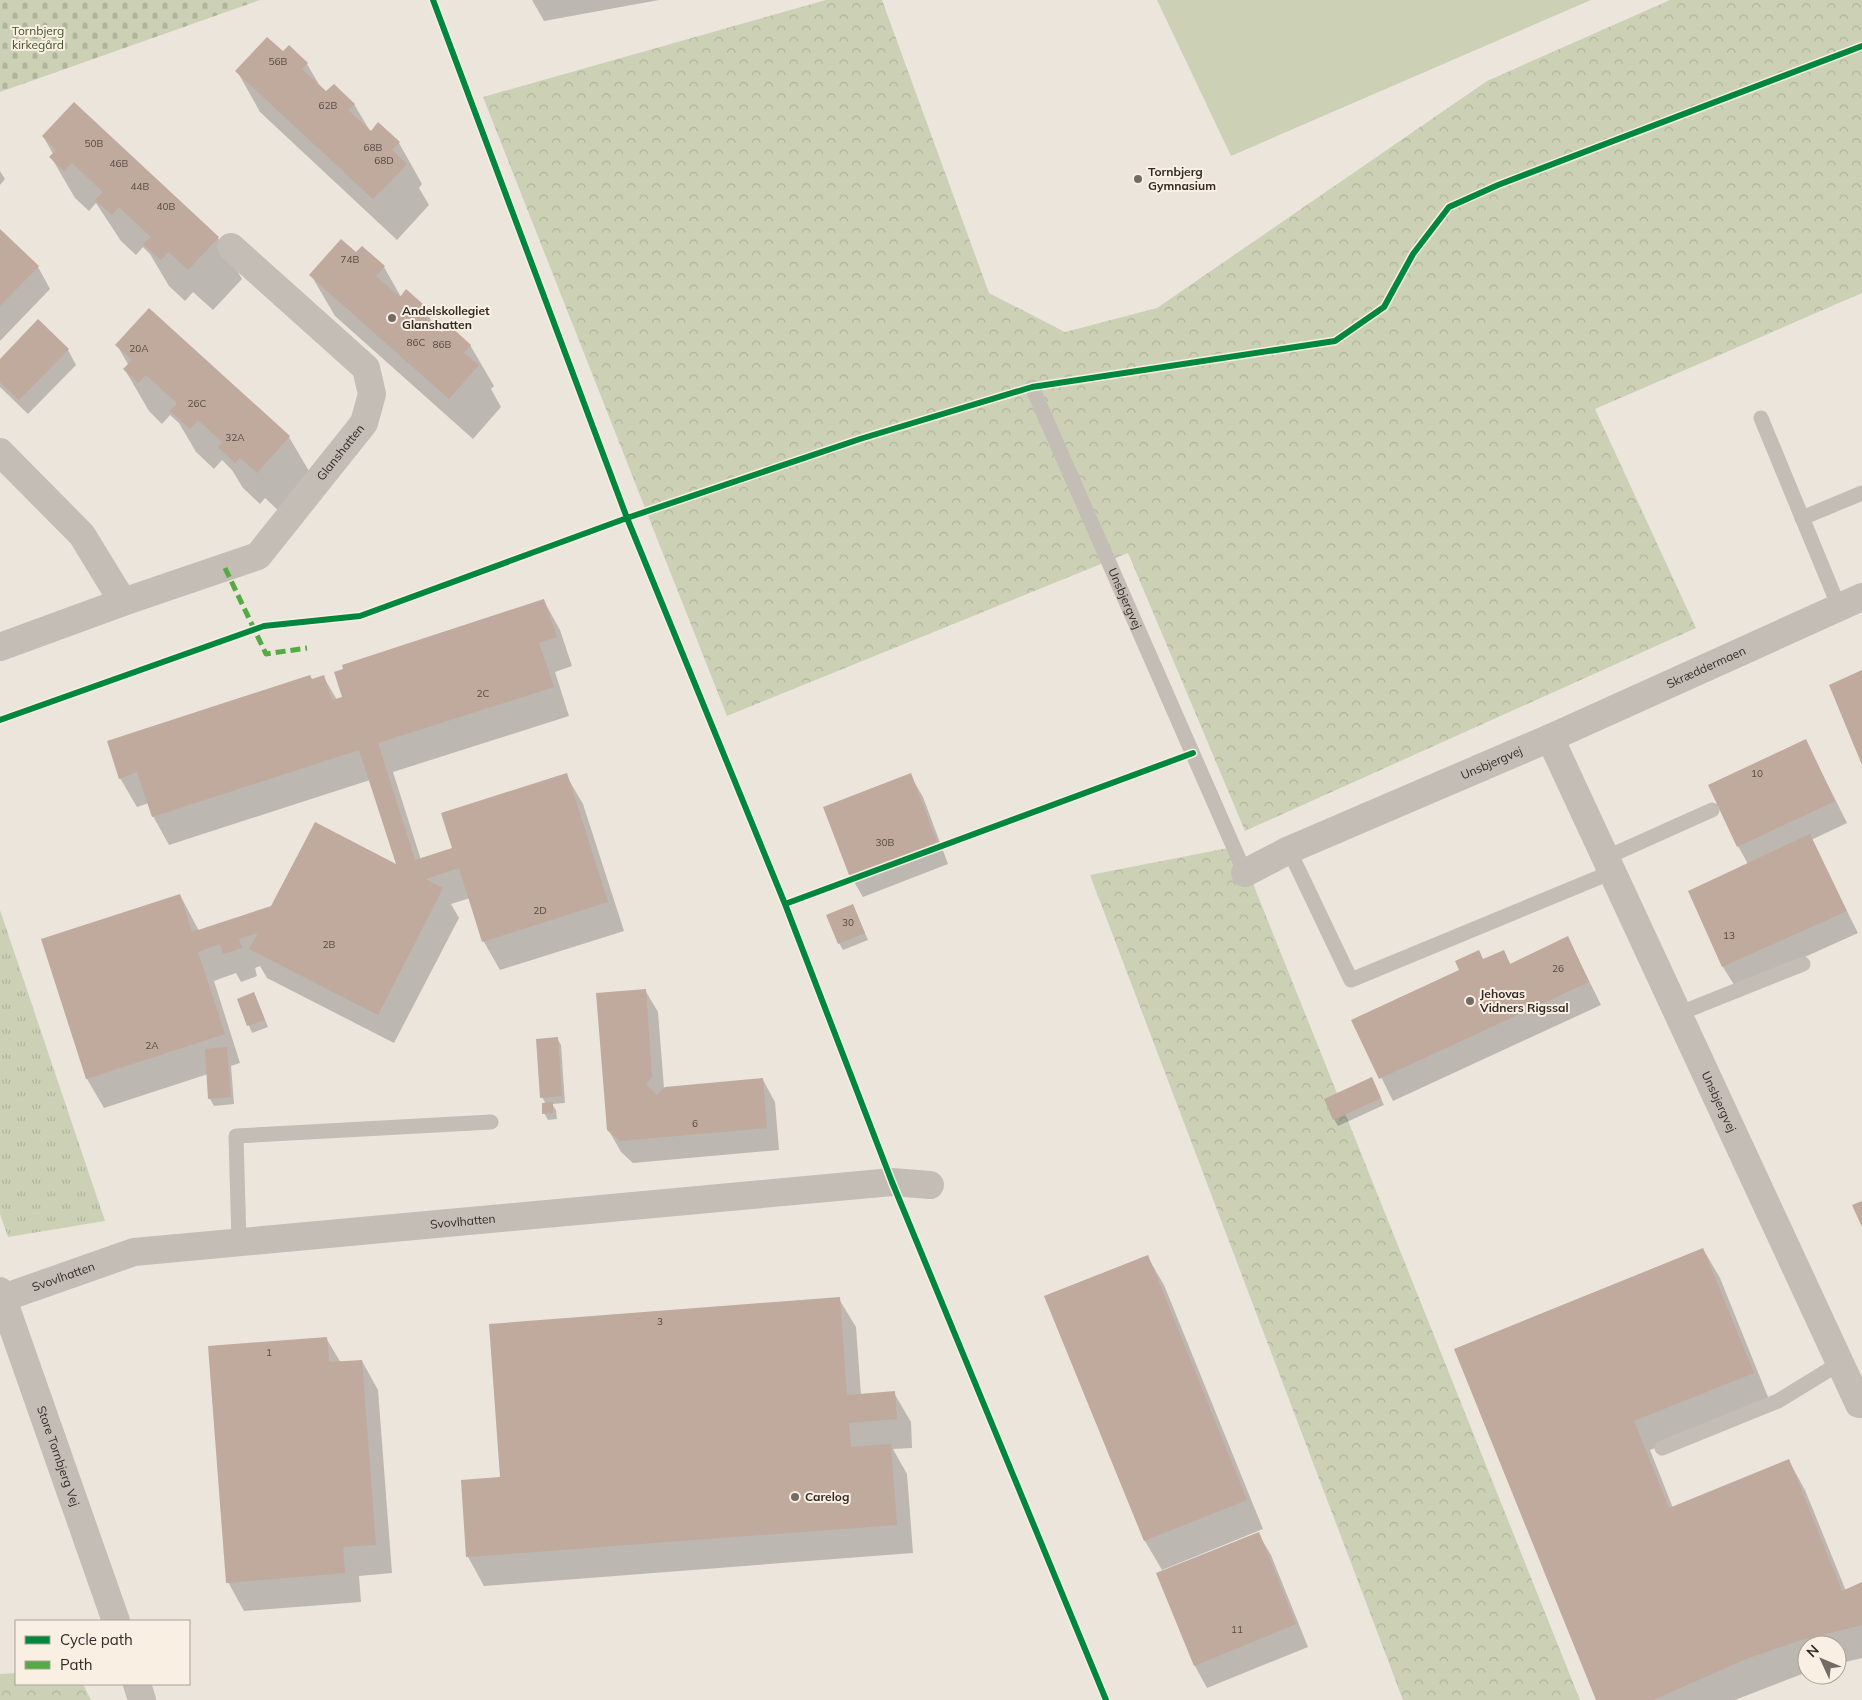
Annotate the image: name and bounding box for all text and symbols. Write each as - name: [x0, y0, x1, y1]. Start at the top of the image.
- park label: Tornbjerg kirkegård: [12, 23, 64, 52]
- house number: 56B: [269, 55, 288, 68]
- house number: 62B: [319, 99, 338, 112]
- house number: 50B: [85, 137, 104, 150]
- house number: 68B: [364, 141, 383, 154]
- house number: 68D: [374, 154, 394, 167]
- house number: 46B: [110, 157, 129, 170]
- place label: Tornbjerg Gymnasium: [1148, 164, 1216, 193]
- marker: Tornbjerg Gymnasium: [1132, 173, 1144, 185]
- house number: 44B: [131, 180, 150, 193]
- house number: 40B: [157, 200, 176, 213]
- house number: 74B: [341, 253, 360, 266]
- place label: Andelskollegiet Glanshatten: [402, 303, 490, 332]
- marker: Andelskollegiet Glanshatten: [386, 312, 398, 324]
- house number: 86C: [407, 336, 426, 349]
- house number: 86B: [433, 338, 452, 351]
- house number: 20A: [129, 342, 149, 355]
- house number: 26C: [188, 397, 207, 410]
- street label: Glanshatten: [313, 421, 367, 483]
- house number: 32A: [225, 431, 245, 444]
- street label: Unsbjergvej: [1105, 565, 1145, 632]
- street label: Skræddermaen: [1664, 643, 1748, 691]
- house number: 2C: [477, 687, 490, 700]
- street label: Unsbjergvej: [1458, 743, 1525, 782]
- house number: 10: [1751, 767, 1763, 780]
- house number: 30B: [876, 836, 895, 849]
- house number: 2D: [533, 904, 547, 917]
- house number: 30: [842, 916, 854, 929]
- house number: 13: [1723, 929, 1735, 942]
- house number: 2B: [323, 938, 336, 951]
- house number: 26: [1552, 962, 1564, 975]
- place label: Jehovas Vidners Rigssal: [1479, 986, 1569, 1015]
- marker: Jehovas Vidners Rigssal: [1464, 995, 1476, 1007]
- house number: 2A: [145, 1039, 159, 1052]
- street label: Unsbjergvej: [1699, 1069, 1740, 1135]
- house number: 6: [692, 1117, 698, 1130]
- street label: Svovlhatten: [429, 1211, 496, 1232]
- street label: Svovlhatten: [30, 1258, 97, 1294]
- house number: 3: [657, 1315, 663, 1328]
- house number: 1: [266, 1346, 272, 1359]
- street label: Store Tornbjerg Vej: [34, 1404, 83, 1508]
- place label: Carelog: [805, 1489, 849, 1504]
- marker: Carelog: [789, 1491, 801, 1503]
- legend: [15, 1620, 190, 1685]
- house number: 11: [1231, 1623, 1243, 1636]
- text: Cycle path: [60, 1630, 133, 1649]
- north arrow: [1797, 1635, 1847, 1685]
- text: N: [1803, 1641, 1823, 1661]
- text: Path: [60, 1655, 92, 1674]

